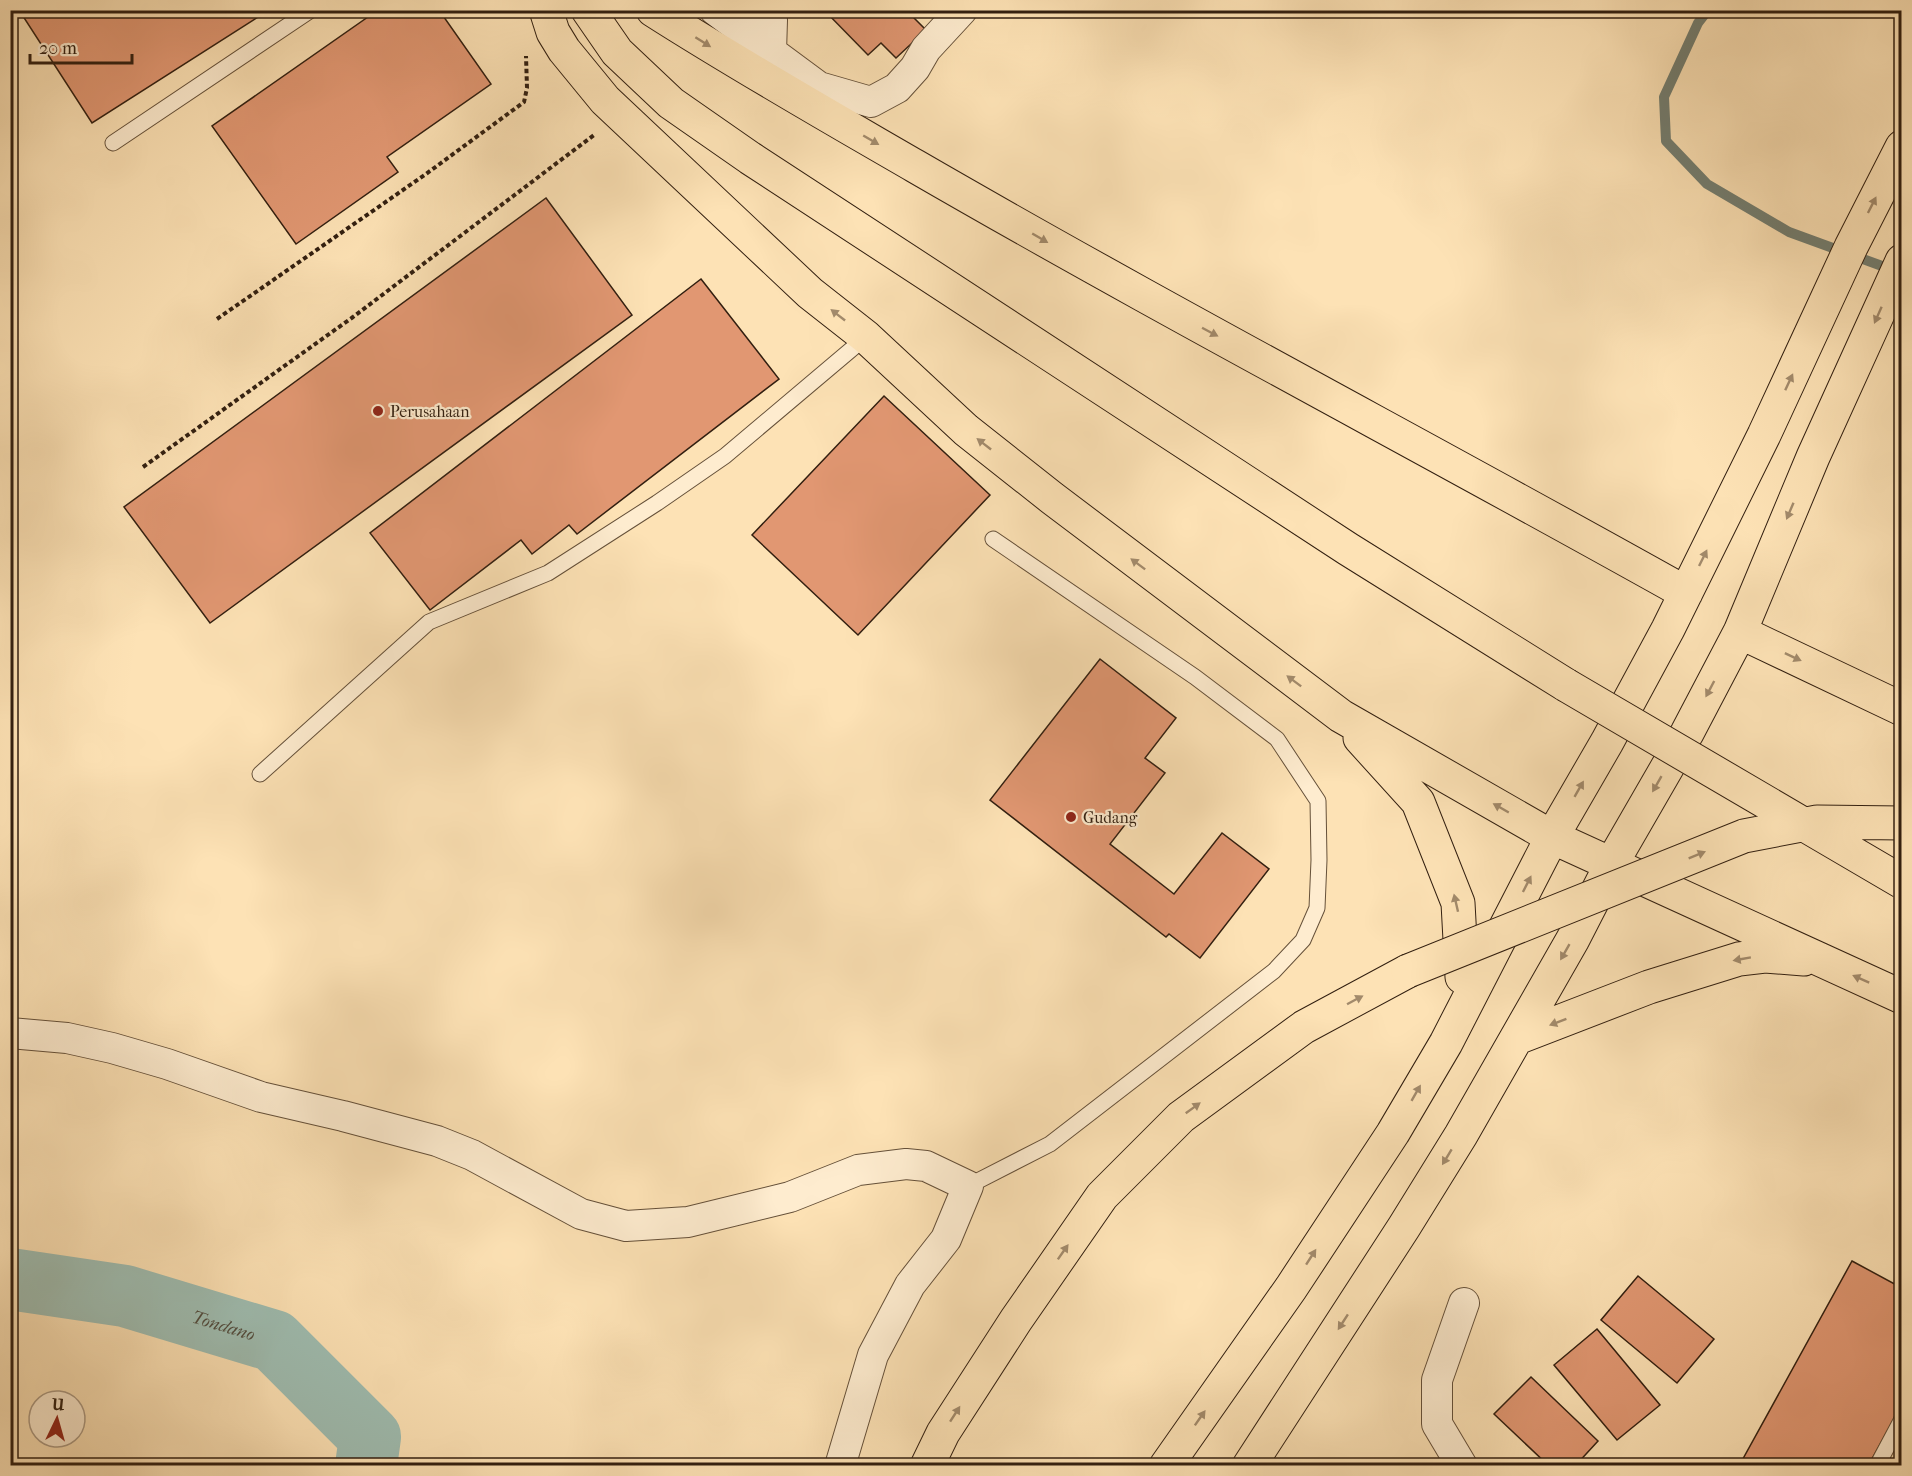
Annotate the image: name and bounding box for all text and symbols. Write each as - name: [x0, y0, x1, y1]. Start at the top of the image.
- scale bar: [30, 27, 132, 65]
- one-way arrow: [695, 36, 711, 47]
- text: 20 m: [39, 38, 77, 59]
- one-way arrow: [863, 135, 879, 146]
- one-way arrow: [1867, 197, 1877, 214]
- one-way arrow: [1032, 233, 1049, 243]
- one-way arrow: [1873, 306, 1883, 324]
- one-way arrow: [830, 309, 846, 322]
- one-way arrow: [1202, 327, 1219, 337]
- one-way arrow: [1784, 373, 1793, 390]
- place label: Perusahaan: [390, 402, 470, 421]
- marker: Perusahaan: [371, 404, 385, 418]
- one-way arrow: [976, 438, 992, 451]
- one-way arrow: [1785, 502, 1794, 520]
- one-way arrow: [1699, 549, 1708, 566]
- one-way arrow: [1131, 558, 1146, 570]
- one-way arrow: [1784, 653, 1801, 662]
- one-way arrow: [1286, 675, 1302, 687]
- one-way arrow: [1705, 680, 1715, 697]
- one-way arrow: [1652, 776, 1662, 793]
- one-way arrow: [1574, 780, 1584, 797]
- one-way arrow: [1493, 802, 1509, 813]
- place label: Gudang: [1083, 808, 1138, 827]
- marker: Gudang: [1064, 810, 1078, 824]
- one-way arrow: [1688, 850, 1706, 860]
- one-way arrow: [1522, 875, 1532, 892]
- one-way arrow: [1451, 894, 1461, 912]
- one-way arrow: [1560, 944, 1571, 960]
- one-way arrow: [1732, 955, 1751, 964]
- one-way arrow: [1853, 974, 1870, 983]
- one-way arrow: [1347, 995, 1364, 1005]
- one-way arrow: [1548, 1017, 1566, 1027]
- one-way arrow: [1411, 1084, 1421, 1101]
- one-way arrow: [1185, 1102, 1201, 1114]
- one-way arrow: [1441, 1149, 1452, 1165]
- one-way arrow: [1057, 1244, 1069, 1260]
- one-way arrow: [1305, 1250, 1317, 1266]
- water label: Tondano: [189, 1306, 257, 1345]
- one-way arrow: [1338, 1314, 1349, 1330]
- north arrow: [27, 1389, 87, 1449]
- text: U: [50, 1394, 66, 1415]
- one-way arrow: [950, 1406, 961, 1422]
- one-way arrow: [1194, 1410, 1205, 1426]

